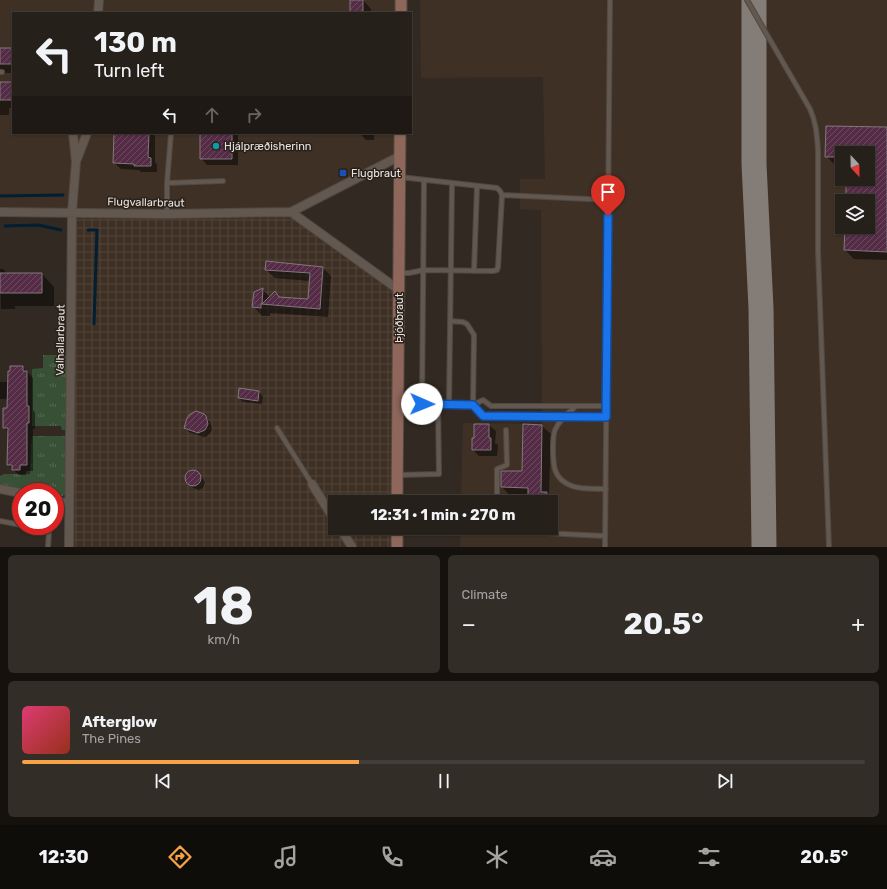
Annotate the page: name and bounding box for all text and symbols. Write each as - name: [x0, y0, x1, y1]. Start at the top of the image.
- text: 130 m: [94, 26, 177, 59]
- icon: left: [28, 28, 80, 80]
- text: Turn left: [94, 60, 164, 82]
- icon: left: [159, 104, 181, 126]
- icon: ahead: [201, 104, 223, 126]
- icon: right: [243, 104, 265, 126]
- place label: Hjálpræðisherinn: [224, 140, 311, 153]
- marker: Hjálpræðisherinn: [211, 141, 221, 151]
- north arrow: [835, 146, 875, 186]
- map controls: [835, 146, 875, 234]
- place label: Flugbraut: [351, 167, 402, 180]
- marker: Flugbraut: [338, 168, 348, 178]
- pin: [591, 175, 625, 216]
- icon: arrive: [597, 181, 619, 203]
- button: layers: [835, 194, 875, 234]
- street label: Flugvallarbraut: [107, 195, 186, 210]
- street label: Þjóðbraut: [393, 292, 406, 343]
- street label: Valhallarbraut: [53, 304, 68, 376]
- position arrow: [401, 383, 443, 425]
- speed limit sign: 20: [12, 483, 64, 535]
- text: 12:31 · 1 min · 270 m: [370, 506, 516, 524]
- text: 18: [193, 575, 254, 637]
- text: Climate: [462, 587, 508, 602]
- text: 20.5°: [624, 606, 704, 642]
- text: −: [462, 611, 476, 638]
- text: +: [851, 611, 865, 638]
- text: km/h: [208, 632, 240, 647]
- text: Afterglow: [82, 713, 157, 731]
- text: The Pines: [82, 731, 141, 746]
- icon: previous: [152, 770, 174, 792]
- icon: pause: [433, 770, 455, 792]
- icon: next: [714, 770, 736, 792]
- icon: directions: [166, 843, 194, 871]
- icon: music: [272, 843, 300, 871]
- icon: phone: [378, 843, 406, 871]
- icon: climate: [483, 843, 511, 871]
- icon: car: [589, 843, 617, 871]
- icon: filters: [695, 843, 723, 871]
- text: 12:30: [39, 846, 89, 868]
- text: 20.5°: [800, 846, 848, 868]

